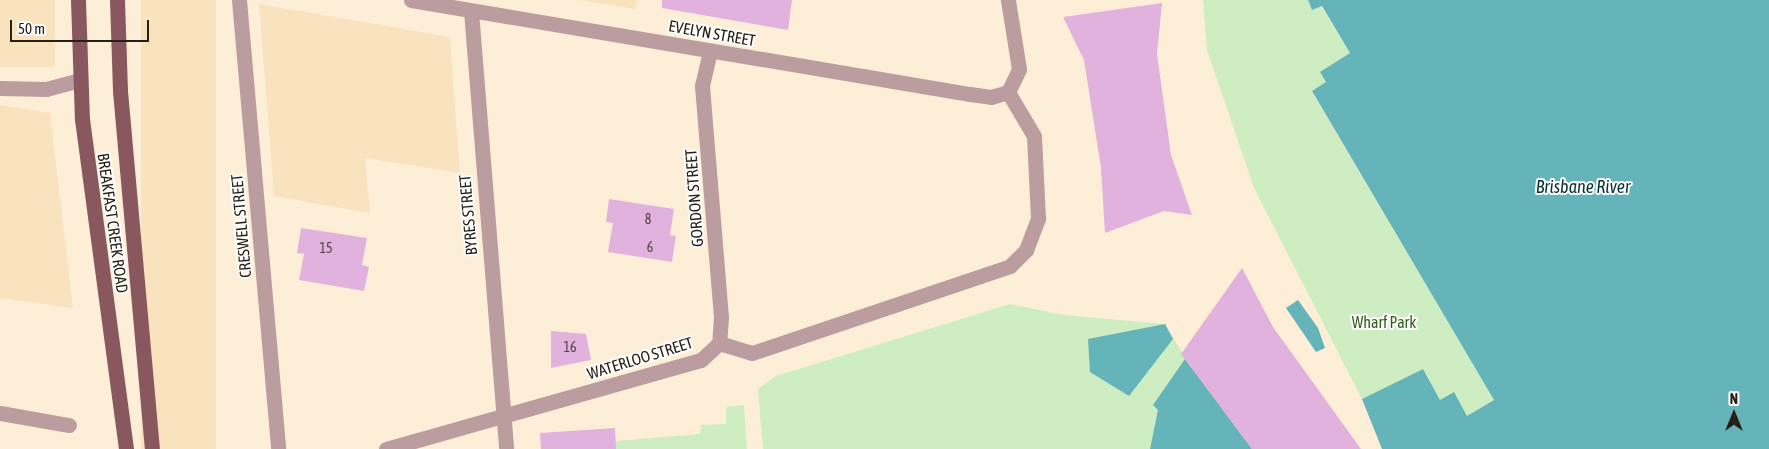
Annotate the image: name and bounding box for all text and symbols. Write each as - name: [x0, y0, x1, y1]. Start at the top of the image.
- scale bar: [12, 10, 151, 42]
- street label: EVELYN STREET: [667, 16, 757, 50]
- text: 50 m: [18, 20, 45, 37]
- street label: GORDON STREET: [681, 148, 707, 248]
- street label: BREAKFAST CREEK ROAD: [94, 152, 132, 294]
- street label: CRESWELL STREET: [227, 173, 255, 279]
- street label: BYRES STREET: [455, 174, 481, 256]
- water label: Brisbane River: [1536, 176, 1630, 198]
- house number: 8: [645, 211, 651, 227]
- house number: 6: [647, 239, 653, 255]
- house number: 15: [319, 240, 333, 256]
- park label: Wharf Park: [1352, 312, 1416, 332]
- street label: WATERLOO STREET: [585, 333, 695, 383]
- house number: 16: [563, 339, 577, 355]
- north arrow: [1709, 389, 1759, 439]
- text: N: [1730, 391, 1738, 407]

